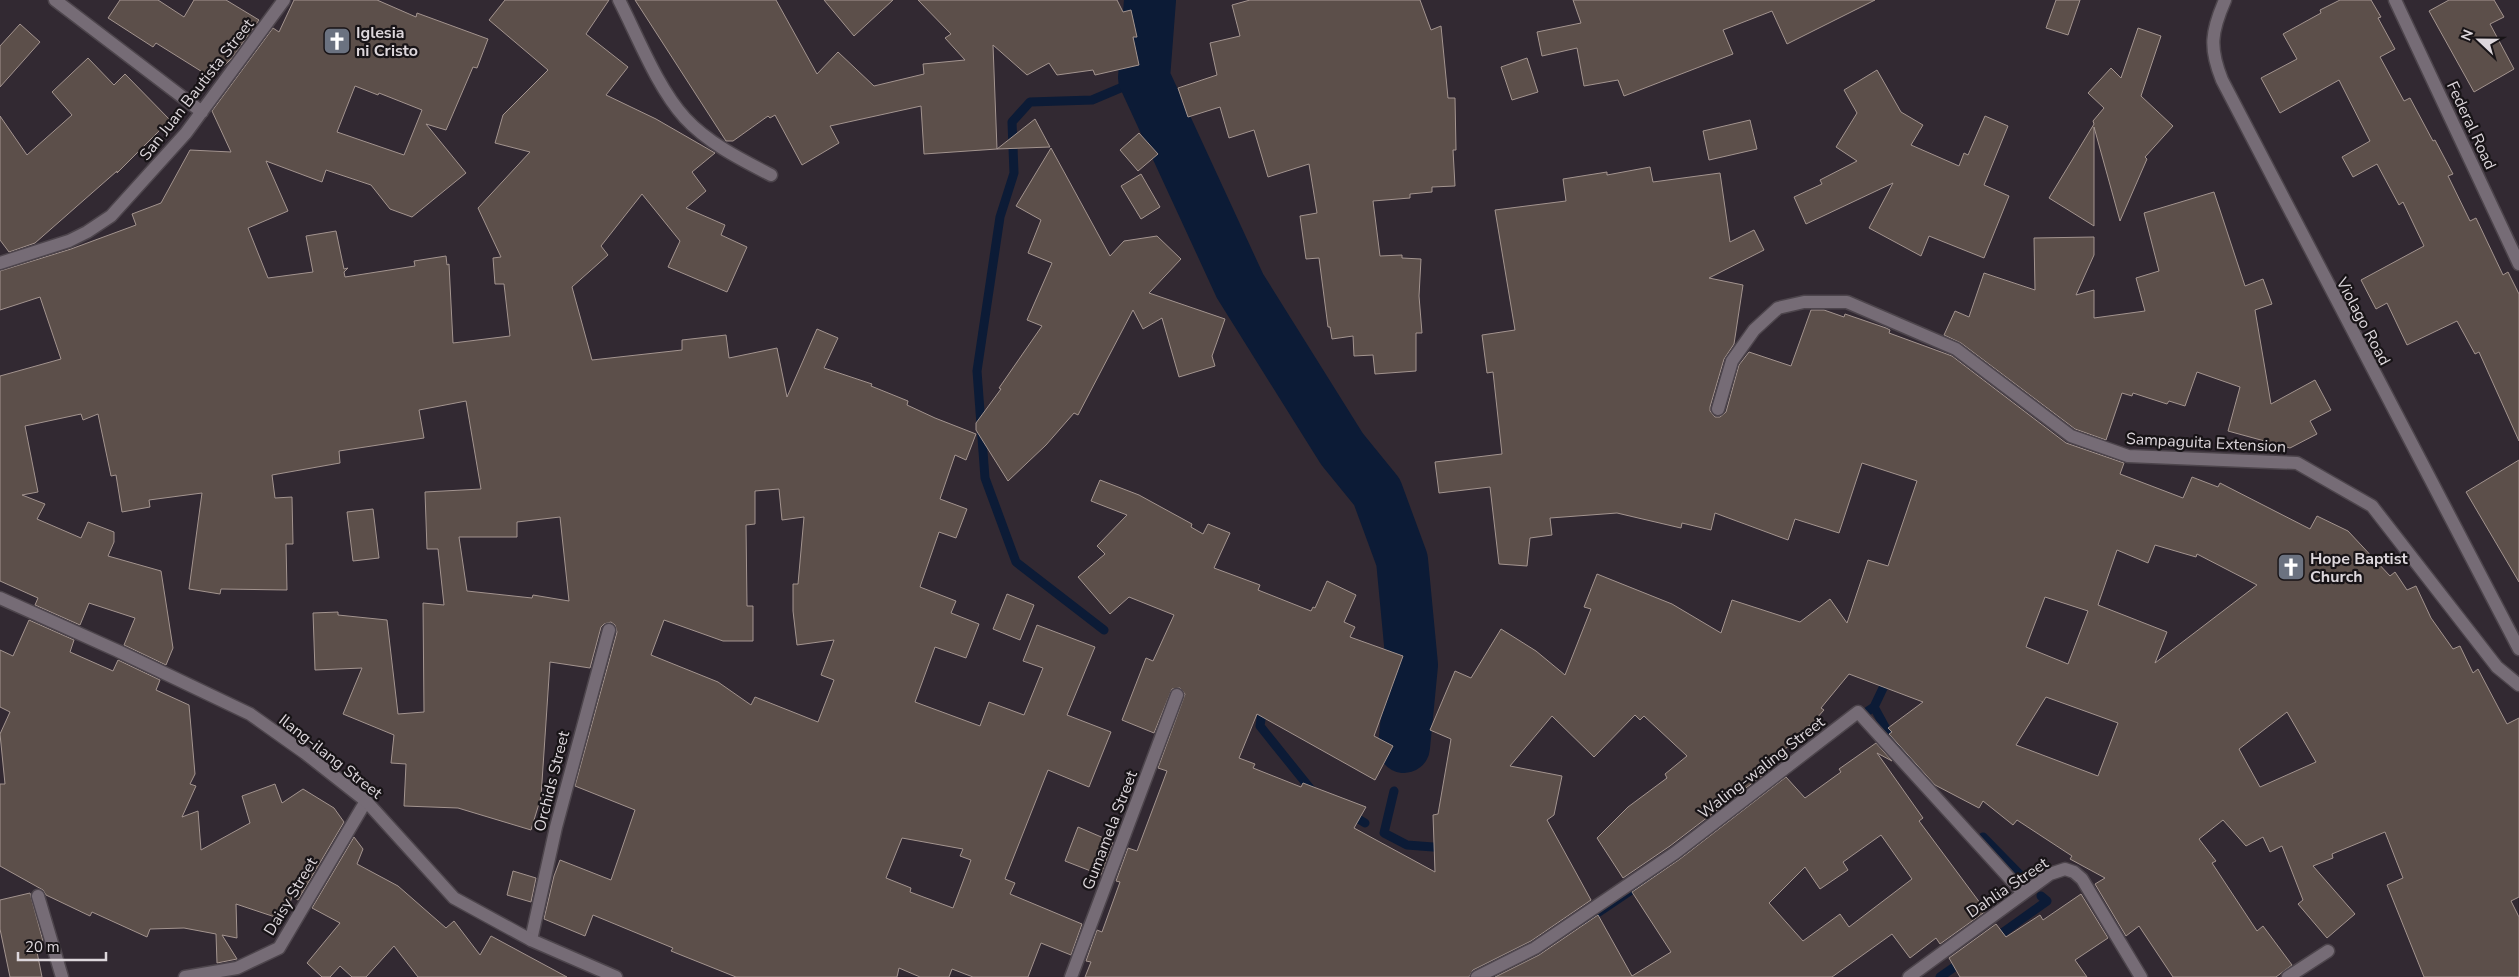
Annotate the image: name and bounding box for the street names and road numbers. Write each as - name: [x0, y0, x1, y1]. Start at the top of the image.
- street label: San Juan Bautista Street: [134, 14, 259, 165]
- street label: Federal Road: [2441, 78, 2501, 173]
- street label: Violago Road: [2330, 273, 2395, 369]
- street label: Sampaguita Extension: [2125, 428, 2287, 458]
- street label: Ilang-ilang Street: [274, 709, 387, 804]
- street label: Waling-waling Street: [1694, 711, 1830, 824]
- street label: Orchids Street: [529, 728, 575, 834]
- street label: Gumamela Street: [1077, 767, 1143, 893]
- street label: Dahlia Street: [1962, 852, 2053, 923]
- street label: Daisy Street: [259, 853, 323, 940]

